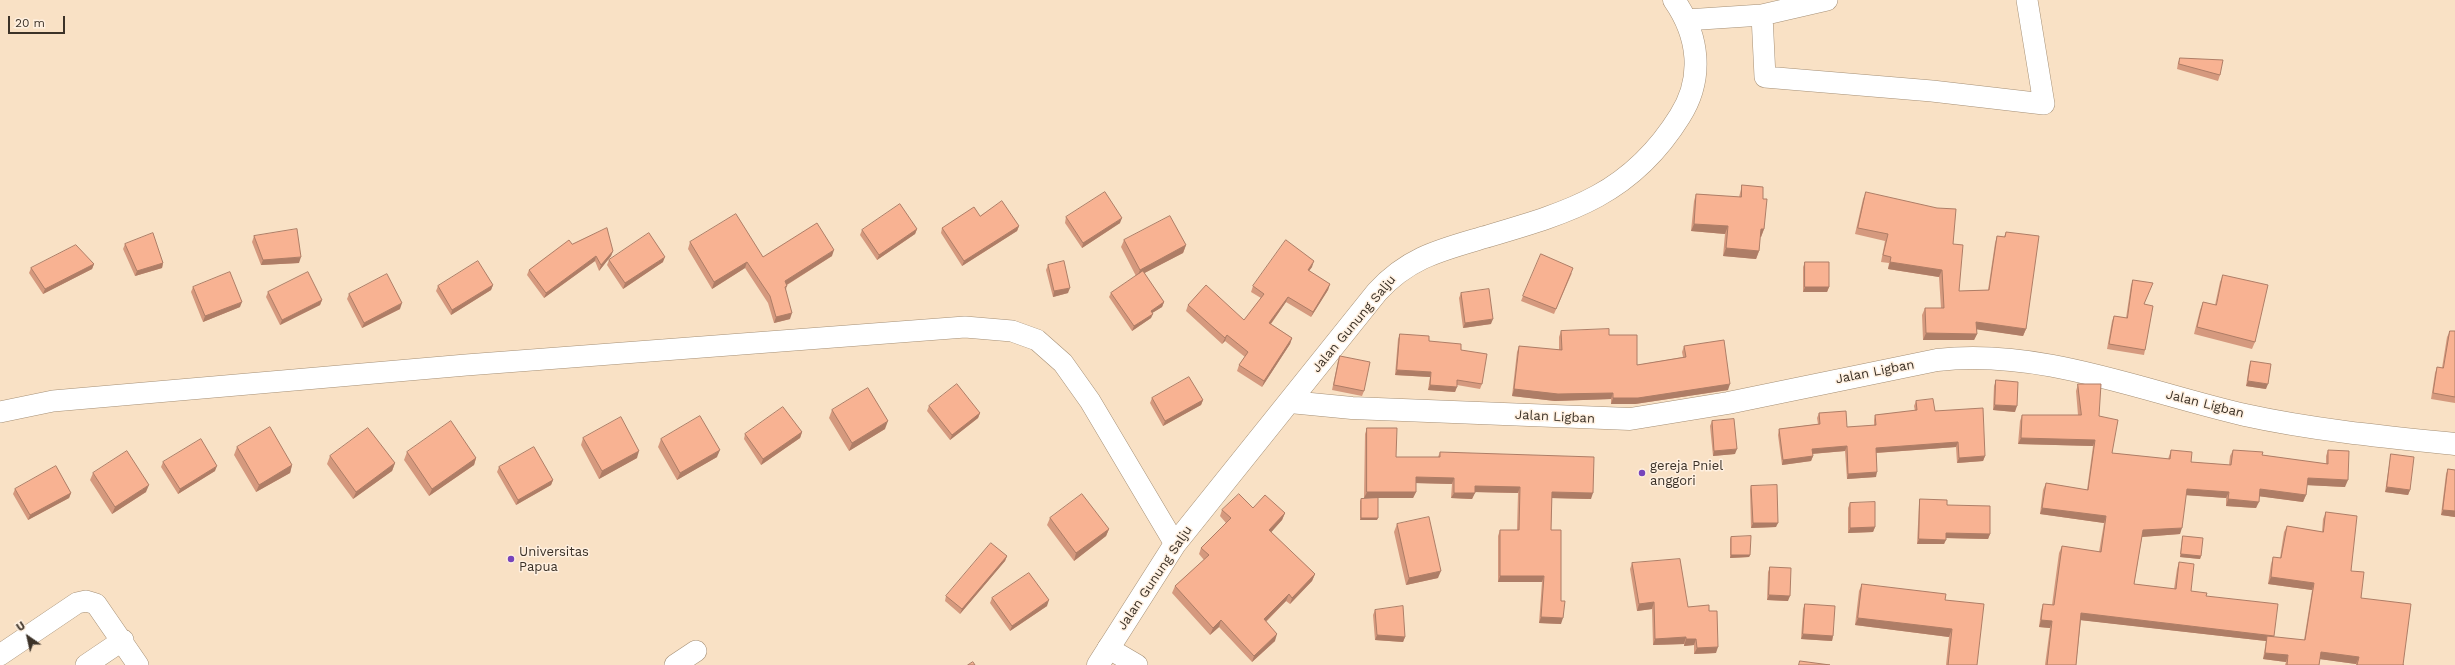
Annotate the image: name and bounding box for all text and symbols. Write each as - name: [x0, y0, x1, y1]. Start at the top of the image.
- scale bar: [10, 8, 67, 34]
- text: 20 m: [15, 16, 45, 30]
- street label: Jalan Gunung Salju: [1309, 272, 1399, 376]
- street label: Jalan Ligban: [1834, 357, 1916, 387]
- street label: Jalan Ligban: [2164, 387, 2246, 421]
- street label: Jalan Ligban: [1515, 407, 1595, 427]
- place label: gereja Pniel anggori: [1650, 458, 1723, 489]
- marker: gereja Pniel anggori: [1637, 468, 1647, 478]
- street label: Jalan Gunung Salju: [1114, 523, 1196, 633]
- place label: Universitas Papua: [519, 544, 589, 575]
- marker: Universitas Papua: [506, 554, 516, 564]
- north arrow: [8, 617, 48, 657]
- text: U: [14, 619, 28, 634]

